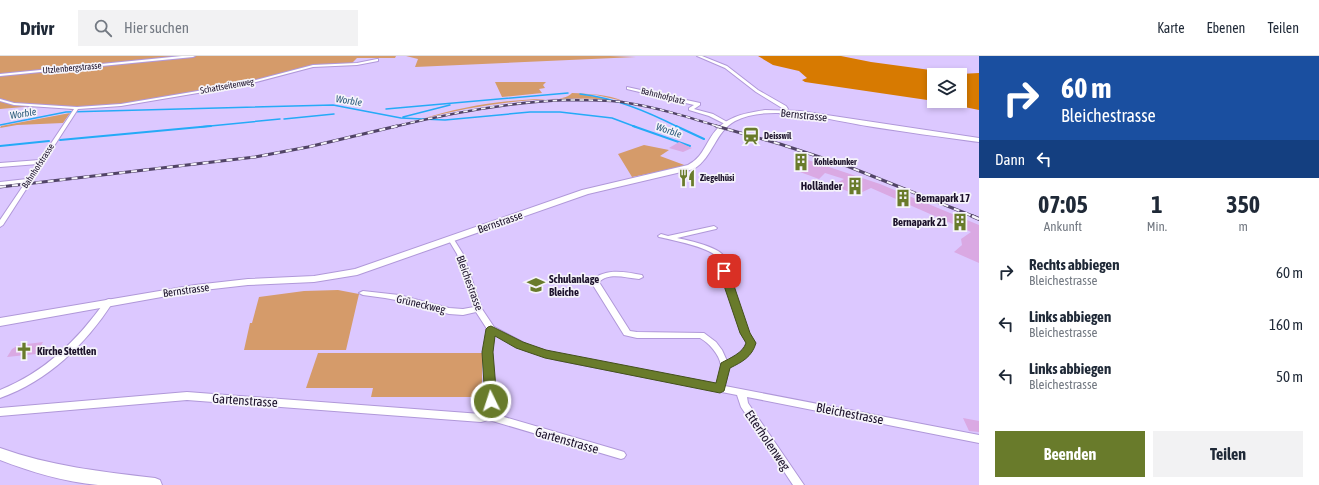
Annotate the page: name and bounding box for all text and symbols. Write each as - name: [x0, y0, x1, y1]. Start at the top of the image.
- search box: [78, 10, 358, 46]
- text: Drivr: [20, 17, 54, 39]
- icon: search: [92, 17, 114, 39]
- text: Hier suchen: [124, 19, 189, 36]
- text: Karte: [1157, 20, 1184, 36]
- text: Ebenen: [1206, 20, 1245, 36]
- text: Teilen: [1267, 20, 1299, 36]
- street label: Utzlenbergstrasse: [42, 60, 102, 76]
- map controls: [927, 68, 967, 108]
- button: layers: [927, 68, 967, 108]
- icon: right: [995, 72, 1047, 124]
- text: 60 m: [1061, 72, 1111, 104]
- street label: Schattseitenweg: [199, 76, 255, 96]
- street label: Bahnhofplatz: [640, 86, 687, 106]
- water label: Worble: [335, 93, 363, 108]
- text: Bleichestrasse: [1061, 105, 1156, 126]
- water label: Worble: [9, 106, 37, 121]
- street label: Bernstrasse: [780, 107, 828, 123]
- water label: Worble: [655, 121, 684, 140]
- station icon: Deisswil: [741, 126, 761, 146]
- place label: Deisswil: [764, 131, 792, 141]
- street label: Bahnhofstrasse: [20, 142, 56, 190]
- icon: left: [1033, 148, 1055, 170]
- text: Dann: [995, 151, 1025, 168]
- building icon: Kohlebunker: [791, 152, 811, 172]
- place label: Kohlebunker: [814, 157, 857, 167]
- restaurant icon: Ziegelhüsi: [677, 168, 697, 188]
- place label: Ziegelhüsi: [700, 173, 734, 183]
- building icon: Holländer: [845, 176, 865, 196]
- place label: Holländer: [801, 180, 843, 192]
- building icon: Bernapark 17: [893, 188, 913, 208]
- text: 07:05: [1038, 191, 1088, 218]
- text: 1: [1151, 191, 1163, 218]
- text: 350: [1226, 191, 1260, 218]
- place label: Bernapark 17: [916, 192, 970, 204]
- street label: Bernstrasse: [476, 209, 524, 235]
- building icon: Bernapark 21: [950, 212, 970, 232]
- place label: Bernapark 21: [893, 216, 947, 228]
- text: Ankunft: [1044, 219, 1082, 234]
- text: Min.: [1147, 219, 1167, 234]
- text: m: [1238, 219, 1248, 234]
- street label: Bleichestrasse: [454, 254, 486, 312]
- pin: [707, 254, 741, 288]
- text: Rechts abbiegen: [1029, 256, 1119, 273]
- icon: arrive: [713, 260, 735, 282]
- icon: right: [995, 261, 1017, 283]
- text: 60 m: [1276, 264, 1303, 281]
- place label: Schulanlage Bleiche: [549, 273, 599, 298]
- text: Bleichestrasse: [1029, 273, 1097, 288]
- school or university icon: Schulanlage Bleiche: [526, 275, 546, 295]
- street label: Bernstrasse: [162, 281, 210, 299]
- street label: Grüneckweg: [395, 293, 447, 316]
- text: Links abbiegen: [1029, 308, 1111, 325]
- icon: left: [995, 313, 1017, 335]
- text: 160 m: [1269, 316, 1303, 333]
- text: Bleichestrasse: [1029, 325, 1097, 340]
- church icon: Kirche Stettlen: [14, 341, 34, 361]
- place label: Kirche Stettlen: [37, 345, 96, 357]
- text: Links abbiegen: [1029, 360, 1111, 377]
- icon: left: [995, 365, 1017, 387]
- text: 50 m: [1276, 368, 1303, 385]
- text: Bleichestrasse: [1029, 377, 1097, 392]
- position arrow: [470, 380, 512, 422]
- street label: Gartenstrasse: [212, 391, 278, 410]
- street label: Bleichestrasse: [815, 400, 885, 427]
- street label: Etterholenweg: [742, 407, 794, 474]
- street label: Gartenstrasse: [533, 424, 600, 457]
- button: Beenden: [995, 431, 1145, 477]
- button: Teilen: [1153, 431, 1303, 477]

